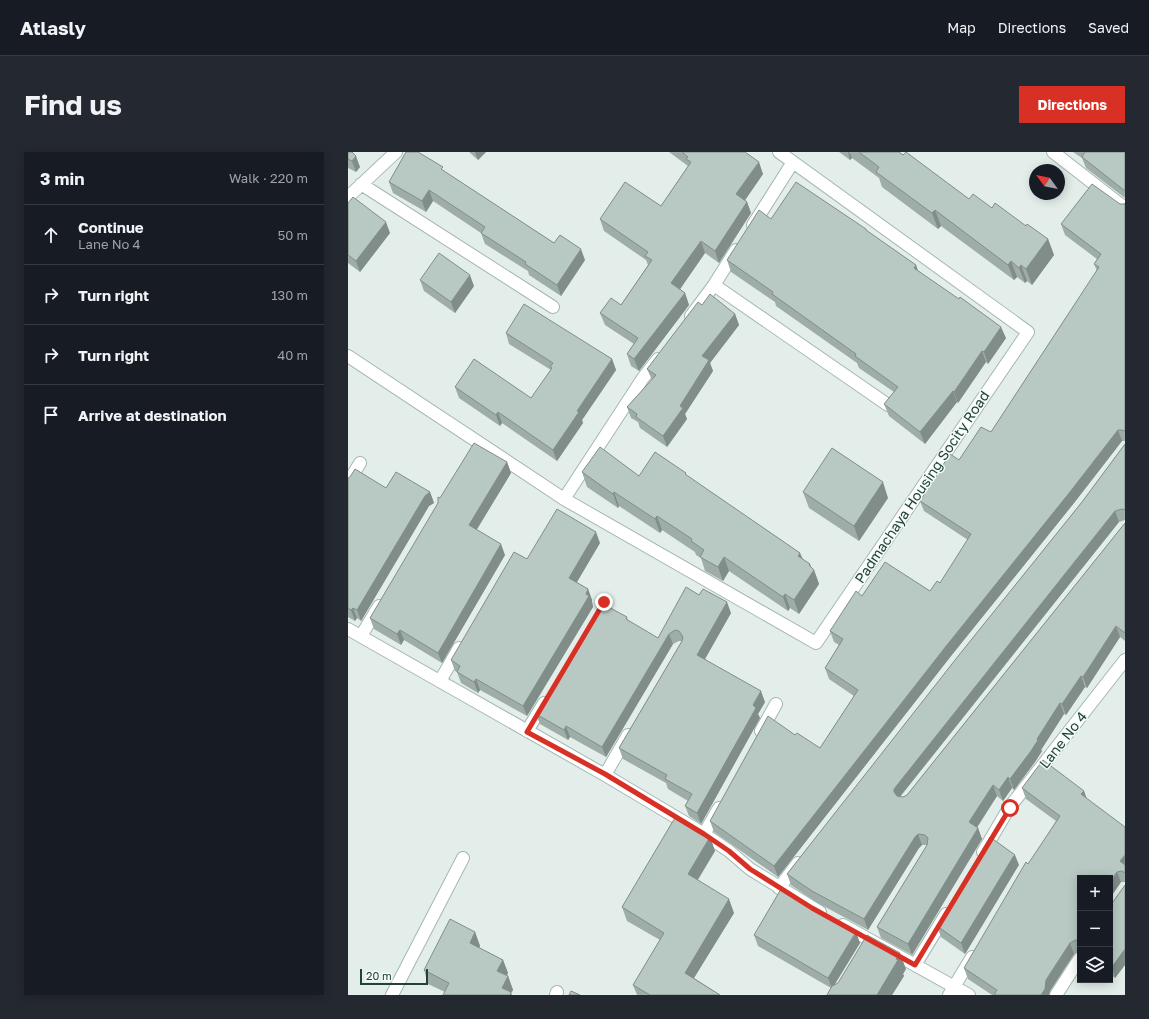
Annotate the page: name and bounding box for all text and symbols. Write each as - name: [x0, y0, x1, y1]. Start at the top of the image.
- text: Atlasly: [20, 16, 86, 39]
- text: Map: [947, 19, 976, 36]
- text: Directions: [998, 19, 1066, 36]
- text: Saved: [1088, 19, 1129, 36]
- button: Directions: [1019, 86, 1125, 123]
- text: Find us: [24, 88, 122, 121]
- north arrow: [1029, 164, 1065, 200]
- text: 3 min: [40, 168, 84, 189]
- text: Walk · 220 m: [229, 170, 308, 186]
- text: Continue: [78, 218, 144, 236]
- icon: ahead: [40, 224, 62, 246]
- text: 50 m: [278, 227, 308, 243]
- text: Lane No 4: [78, 236, 141, 252]
- icon: right: [40, 284, 62, 306]
- text: Turn right: [78, 286, 149, 304]
- text: 130 m: [271, 287, 308, 303]
- icon: right: [40, 344, 62, 366]
- text: Turn right: [78, 346, 149, 364]
- text: 40 m: [277, 347, 308, 363]
- street label: Padmachaya Housing Socity Road: [851, 387, 992, 586]
- icon: arrive: [40, 404, 62, 426]
- text: Arrive at destination: [78, 406, 227, 424]
- route end: [595, 593, 613, 611]
- street label: Lane No 4: [1035, 708, 1090, 771]
- route start: [1001, 799, 1019, 817]
- map controls: [1077, 875, 1113, 983]
- button: +: [1077, 875, 1113, 911]
- button: −: [1077, 911, 1113, 947]
- button: layers: [1077, 947, 1113, 983]
- scale bar: [360, 967, 428, 986]
- text: 20 m: [366, 969, 392, 982]

